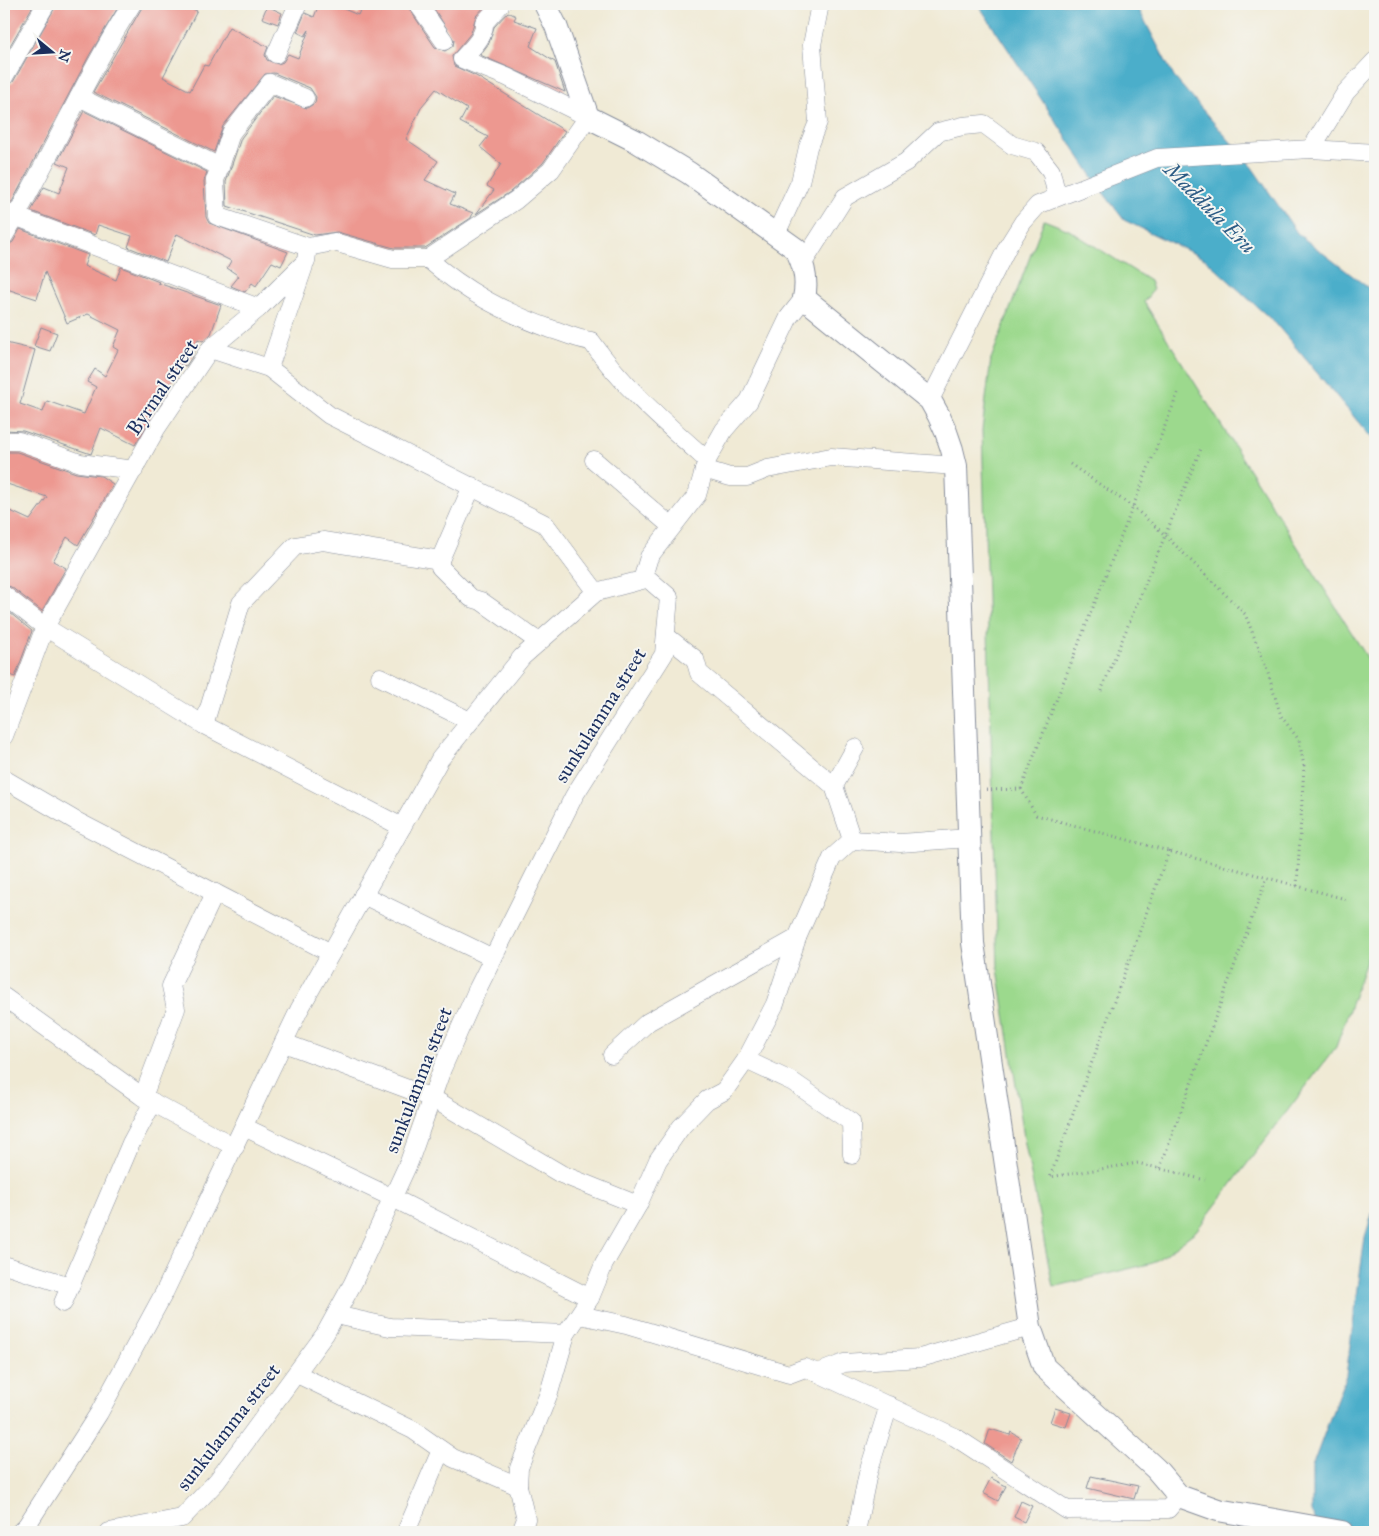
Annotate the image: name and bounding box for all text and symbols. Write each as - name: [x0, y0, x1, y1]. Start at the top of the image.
- north arrow: [28, 28, 78, 78]
- text: N: [54, 48, 74, 64]
- water label: Maddula Eru: [1158, 156, 1261, 259]
- street label: Byrmal street: [121, 334, 203, 440]
- street label: sunkulamma street: [549, 643, 651, 787]
- street label: sunkulamma street: [379, 1004, 457, 1156]
- street label: sunkulamma street: [171, 1359, 285, 1495]

